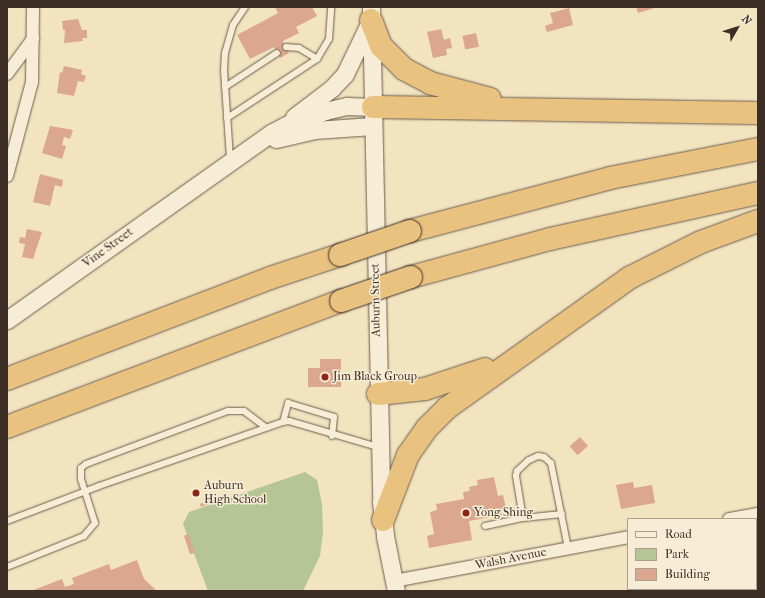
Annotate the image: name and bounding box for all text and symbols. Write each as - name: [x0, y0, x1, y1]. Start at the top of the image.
- north arrow: [717, 8, 757, 48]
- text: N: [739, 13, 754, 27]
- street label: Vine Street: [80, 225, 136, 271]
- street label: Auburn Street: [368, 263, 384, 337]
- place label: Jim Black Group: [333, 370, 417, 384]
- marker: Jim Black Group: [320, 372, 330, 382]
- place label: Auburn High School: [204, 479, 266, 507]
- marker: Auburn High School: [191, 488, 201, 498]
- place label: Yong Shing: [474, 506, 533, 520]
- marker: Yong Shing: [461, 508, 471, 518]
- legend: [627, 518, 757, 590]
- text: Road: [665, 527, 692, 541]
- street label: Walsh Avenue: [474, 545, 548, 573]
- text: Park: [665, 547, 689, 561]
- text: Building: [665, 567, 710, 581]

